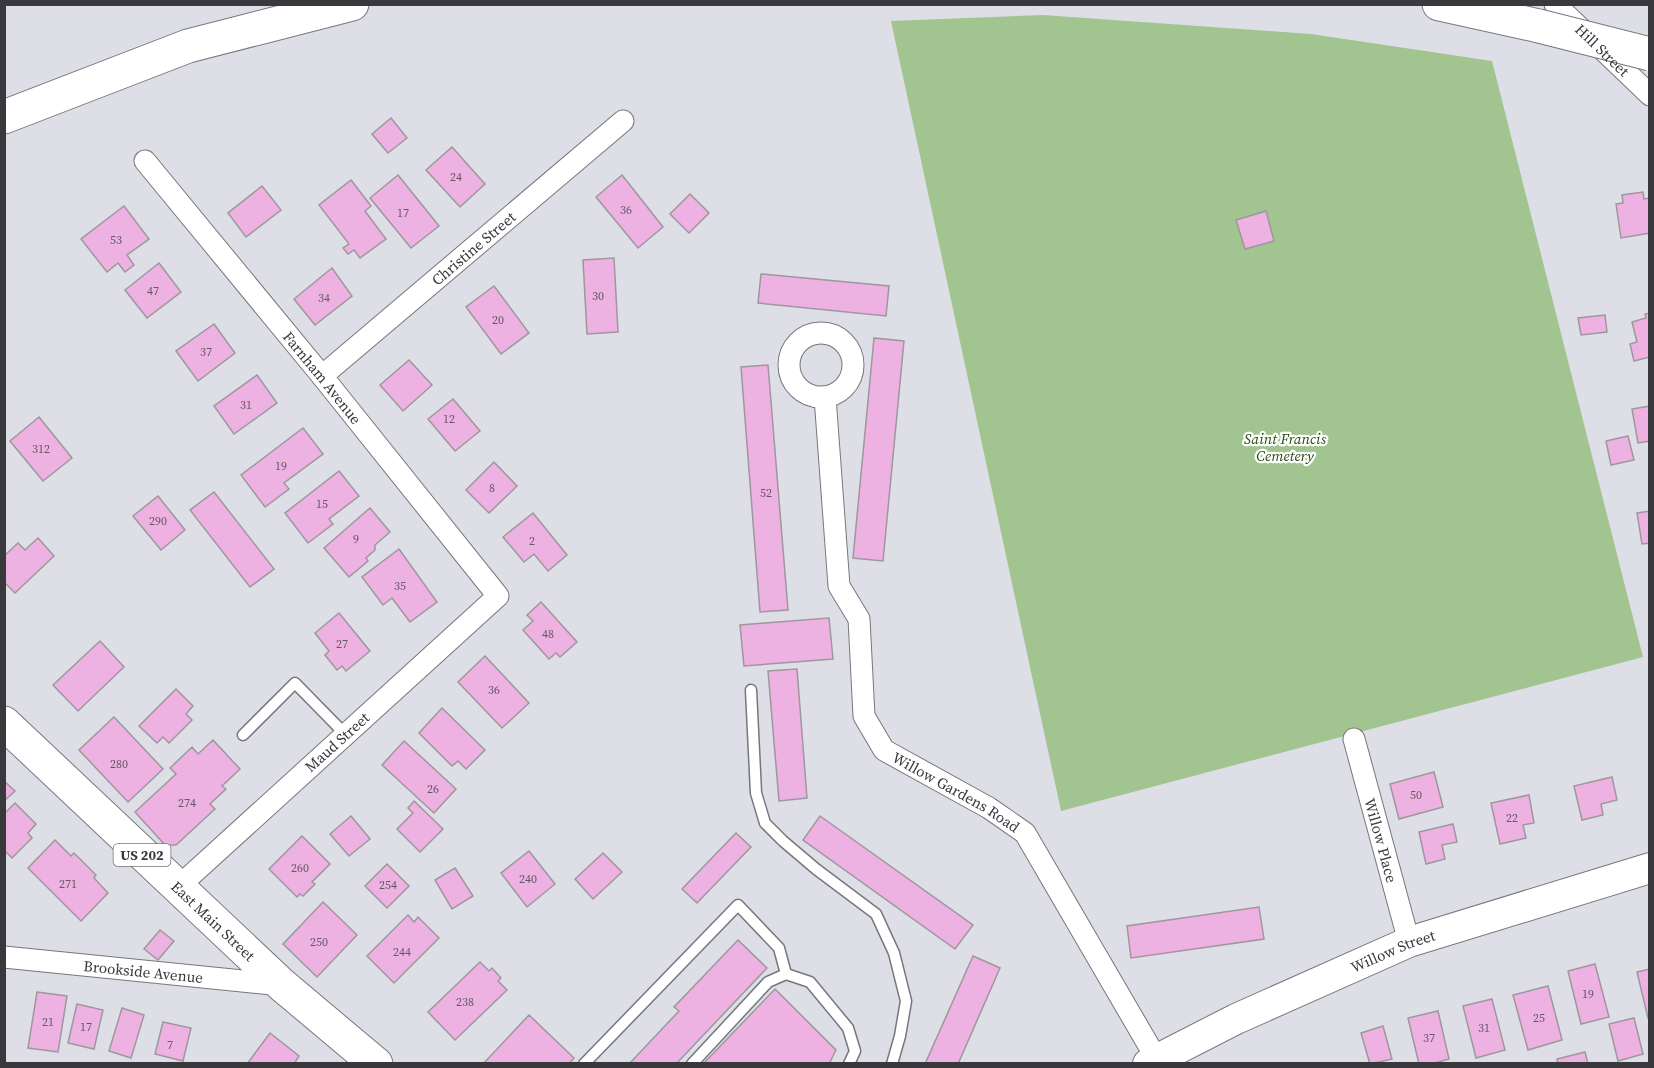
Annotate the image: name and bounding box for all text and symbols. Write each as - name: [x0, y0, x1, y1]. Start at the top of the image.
- street label: Hill Street: [1571, 19, 1634, 81]
- house number: 24: [450, 169, 462, 185]
- house number: 36: [620, 202, 632, 218]
- house number: 17: [397, 205, 409, 221]
- street label: Christine Street: [426, 206, 520, 290]
- house number: 53: [110, 232, 122, 248]
- house number: 47: [147, 283, 159, 299]
- house number: 30: [592, 288, 604, 304]
- house number: 34: [318, 290, 330, 306]
- house number: 20: [492, 312, 504, 328]
- street label: Farnham Avenue: [279, 327, 367, 429]
- house number: 37: [200, 344, 212, 360]
- house number: 31: [240, 397, 252, 413]
- house number: 12: [443, 411, 455, 427]
- park label: Saint Francis Cemetery: [1244, 428, 1327, 466]
- house number: 312: [32, 441, 50, 457]
- house number: 19: [275, 458, 287, 474]
- house number: 8: [489, 480, 495, 496]
- house number: 52: [760, 485, 772, 501]
- house number: 15: [316, 496, 328, 512]
- house number: 290: [149, 513, 167, 529]
- house number: 9: [353, 531, 359, 547]
- house number: 2: [529, 533, 535, 549]
- house number: 35: [394, 578, 406, 594]
- house number: 48: [542, 626, 554, 642]
- house number: 27: [336, 636, 348, 652]
- house number: 36: [488, 682, 500, 698]
- street label: Maud Street: [300, 707, 374, 777]
- street label: Willow Gardens Road: [889, 746, 1024, 837]
- house number: 280: [110, 756, 128, 772]
- house number: 26: [427, 781, 439, 797]
- house number: 50: [1410, 787, 1422, 803]
- house number: 274: [178, 795, 196, 811]
- street label: Willow Place: [1360, 796, 1403, 885]
- house number: 22: [1506, 810, 1518, 826]
- road number: US 202: [114, 844, 170, 866]
- house number: 260: [291, 860, 309, 876]
- house number: 240: [519, 871, 537, 887]
- house number: 271: [59, 876, 77, 892]
- street label: East Main Street: [167, 876, 260, 965]
- house number: 254: [379, 877, 397, 893]
- street label: Willow Street: [1347, 924, 1438, 977]
- house number: 250: [310, 934, 328, 950]
- house number: 244: [393, 944, 411, 960]
- street label: Brookside Avenue: [83, 955, 204, 988]
- house number: 19: [1582, 986, 1594, 1002]
- house number: 238: [456, 994, 474, 1010]
- house number: 25: [1533, 1010, 1545, 1026]
- house number: 21: [42, 1014, 54, 1030]
- house number: 17: [80, 1019, 92, 1035]
- house number: 31: [1478, 1020, 1490, 1036]
- house number: 37: [1423, 1030, 1435, 1046]
- house number: 7: [167, 1037, 173, 1053]

